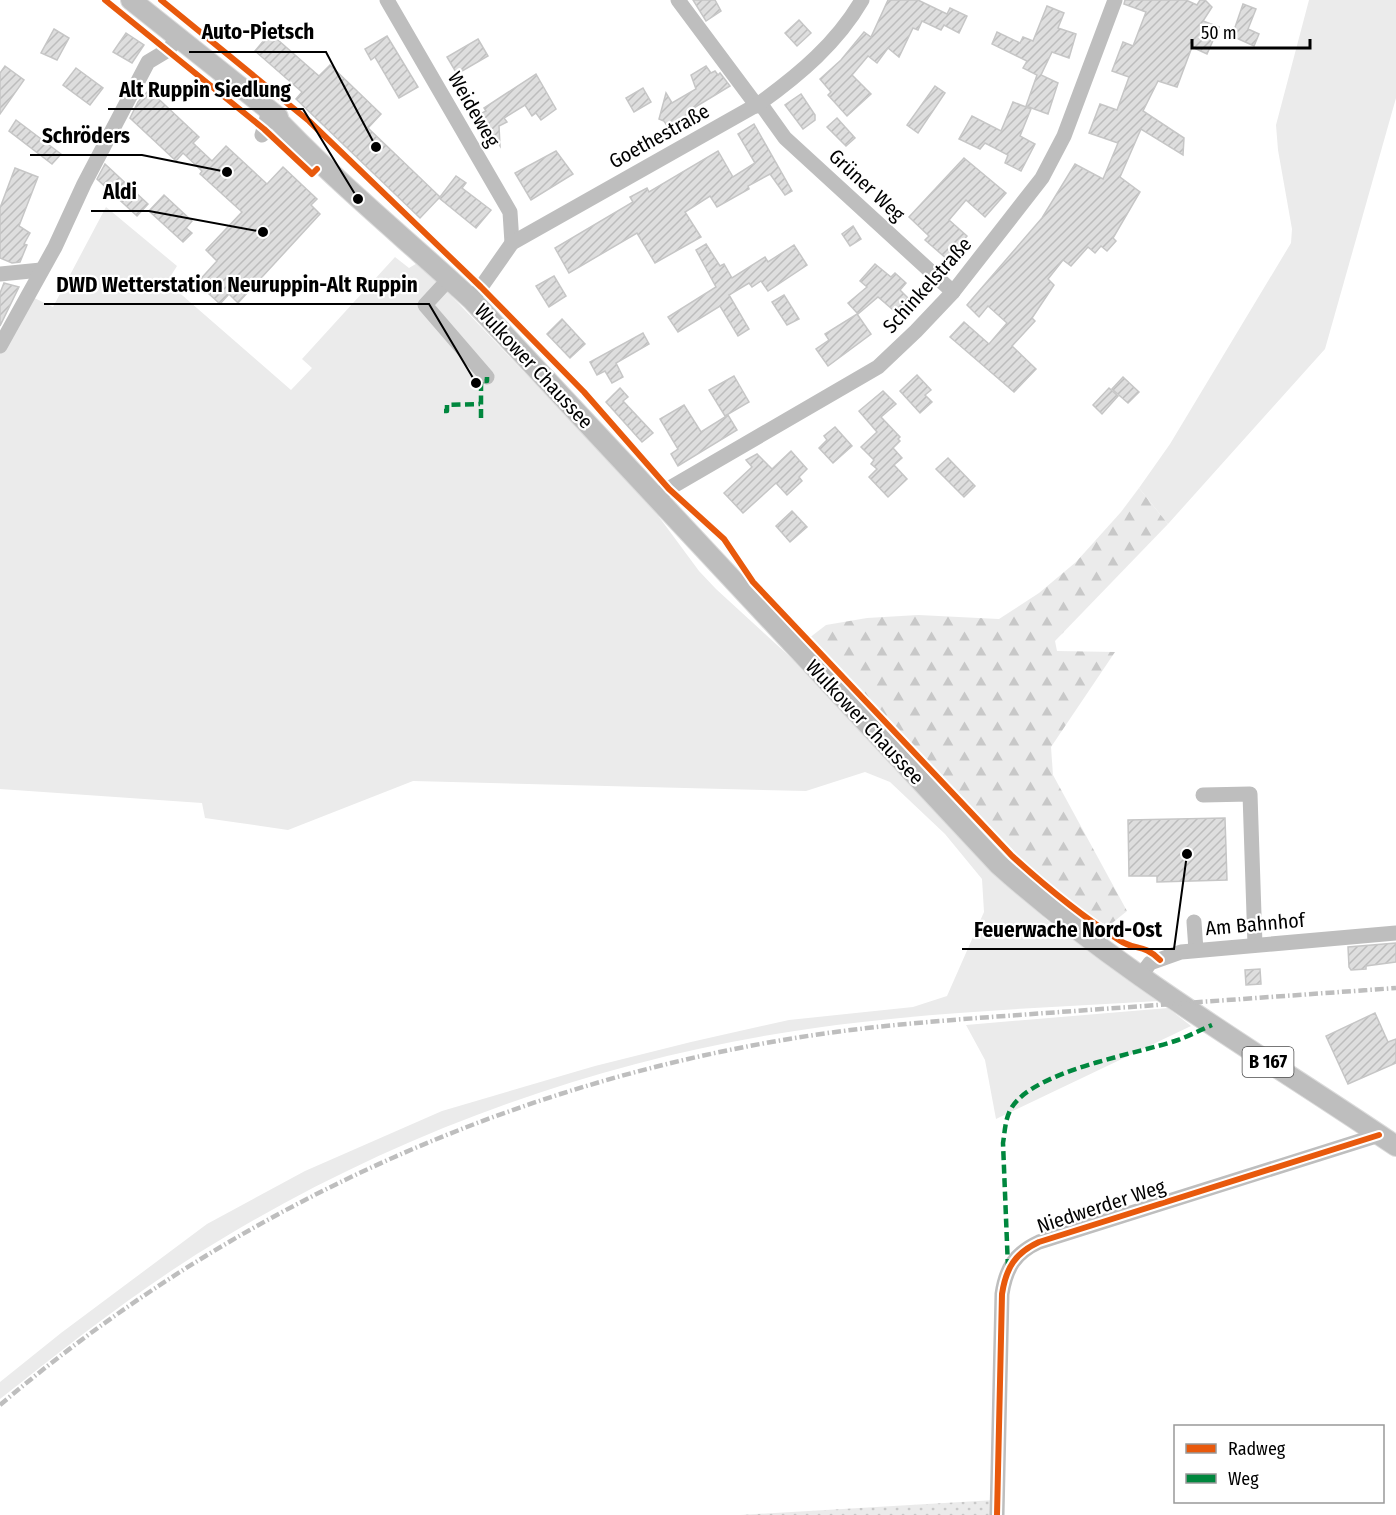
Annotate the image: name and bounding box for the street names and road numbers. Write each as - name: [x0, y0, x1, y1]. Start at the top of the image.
- street label: Weideweg: [443, 67, 505, 151]
- street label: Goethestraße: [605, 99, 713, 173]
- street label: Grüner Weg: [824, 144, 910, 227]
- street label: Schinkelstraße: [878, 232, 976, 338]
- street label: Wulkower Chaussee: [470, 298, 598, 434]
- street label: Wulkower Chaussee: [801, 654, 929, 790]
- street label: Am Bahnhof: [1204, 908, 1308, 940]
- road number: B 167: [1242, 1047, 1294, 1077]
- street label: Niedwerder Weg: [1034, 1174, 1169, 1238]

